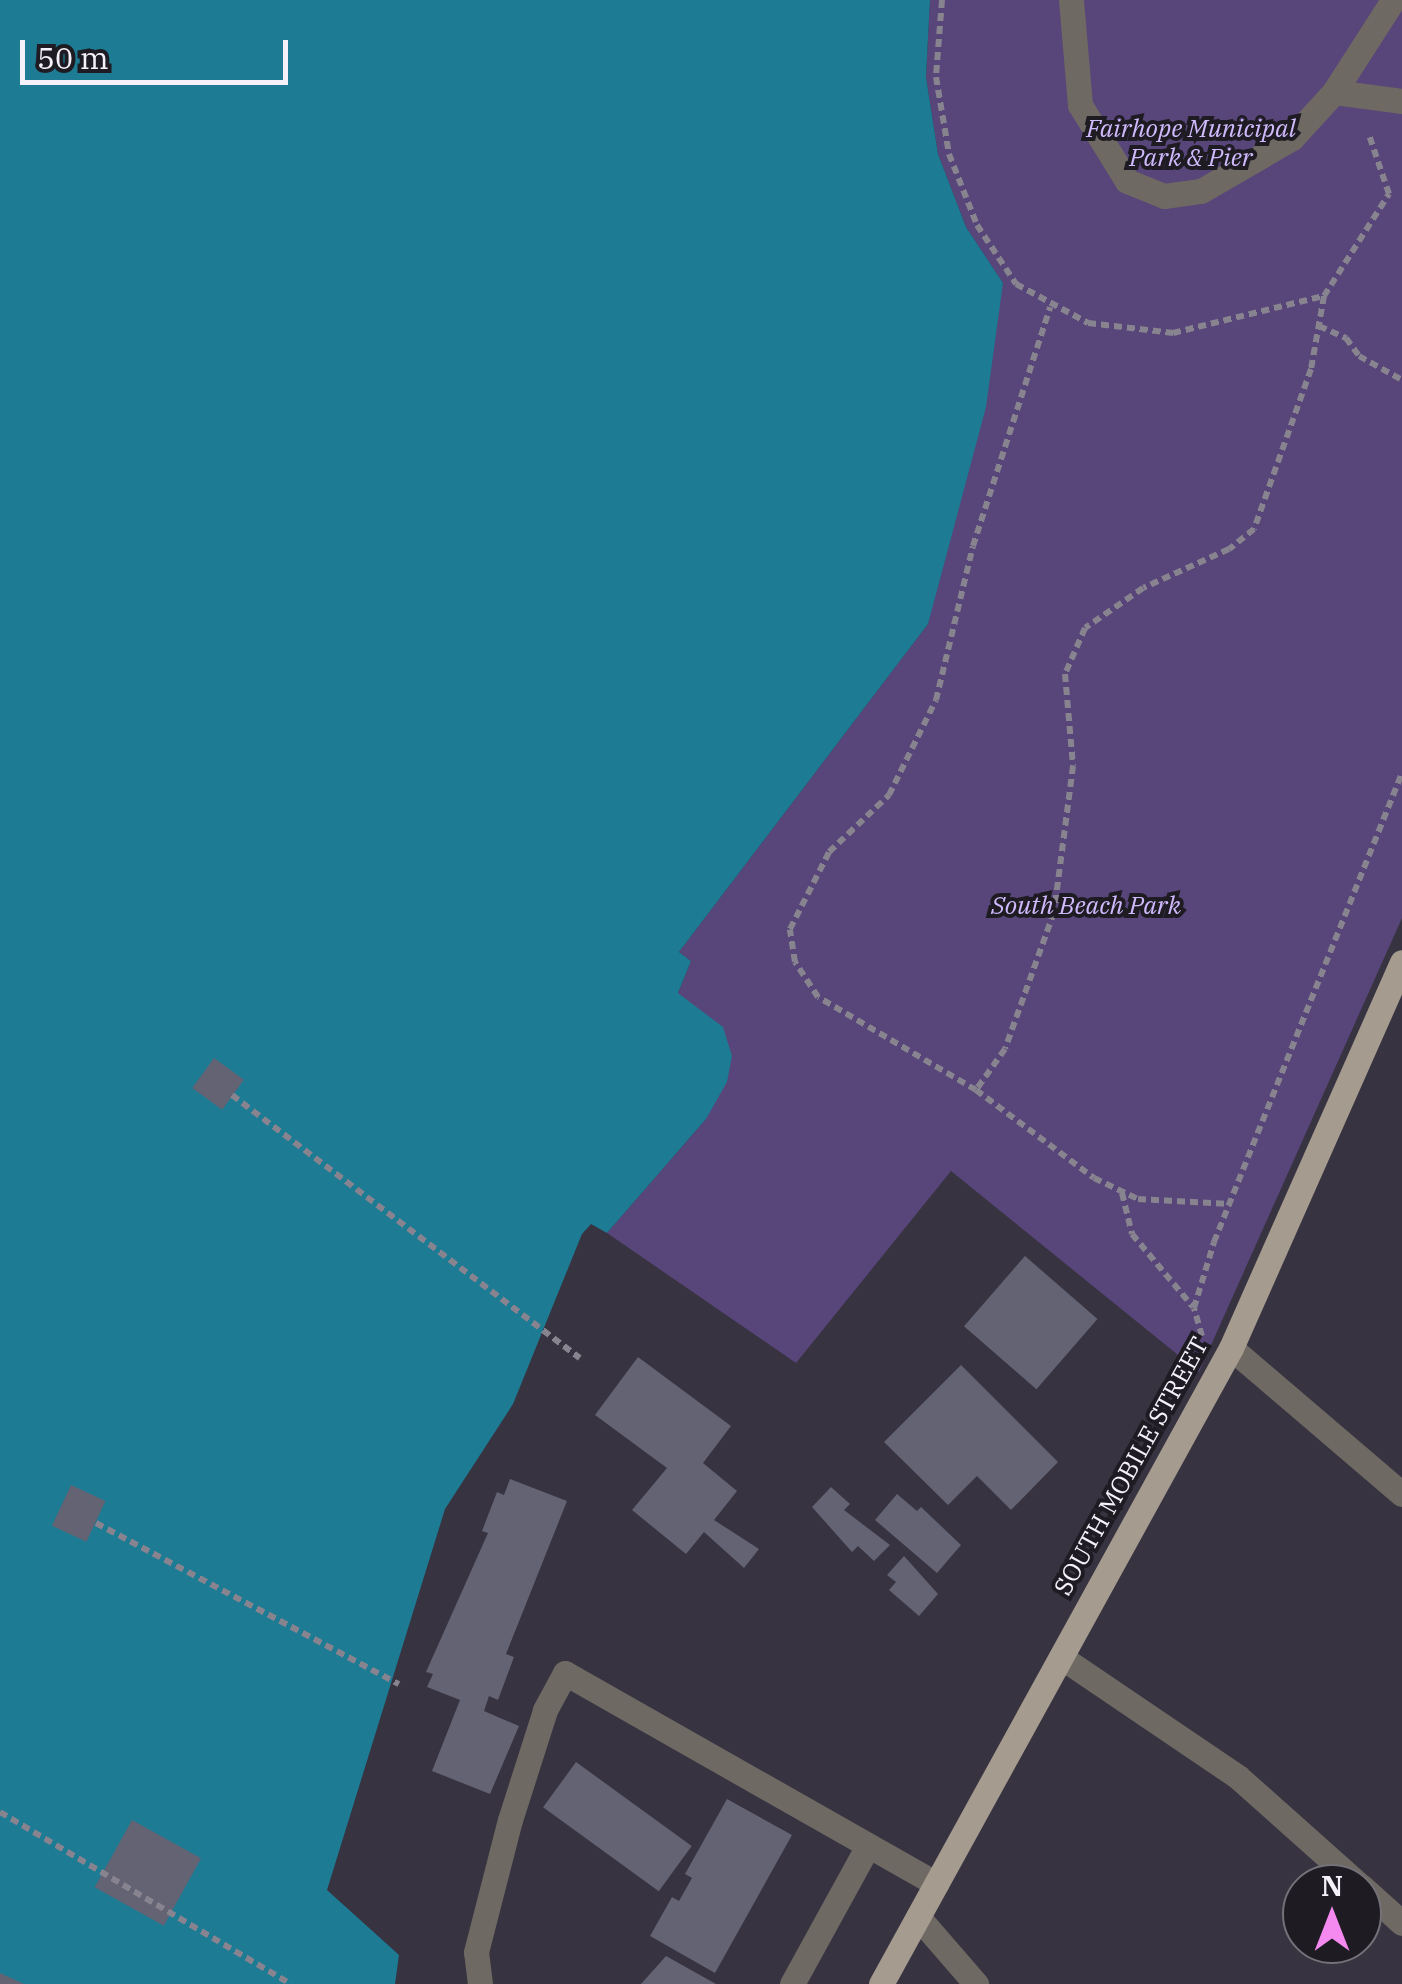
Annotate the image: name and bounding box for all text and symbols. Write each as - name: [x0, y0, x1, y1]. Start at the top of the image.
- scale bar: [25, 20, 292, 82]
- text: 50 m: [37, 38, 109, 77]
- park label: Fairhope Municipal Park & Pier: [1086, 114, 1296, 173]
- park label: South Beach Park: [991, 890, 1181, 920]
- street label: SOUTH MOBILE STREET: [1047, 1332, 1215, 1600]
- north arrow: [1282, 1864, 1382, 1964]
- text: N: [1321, 1867, 1343, 1904]

